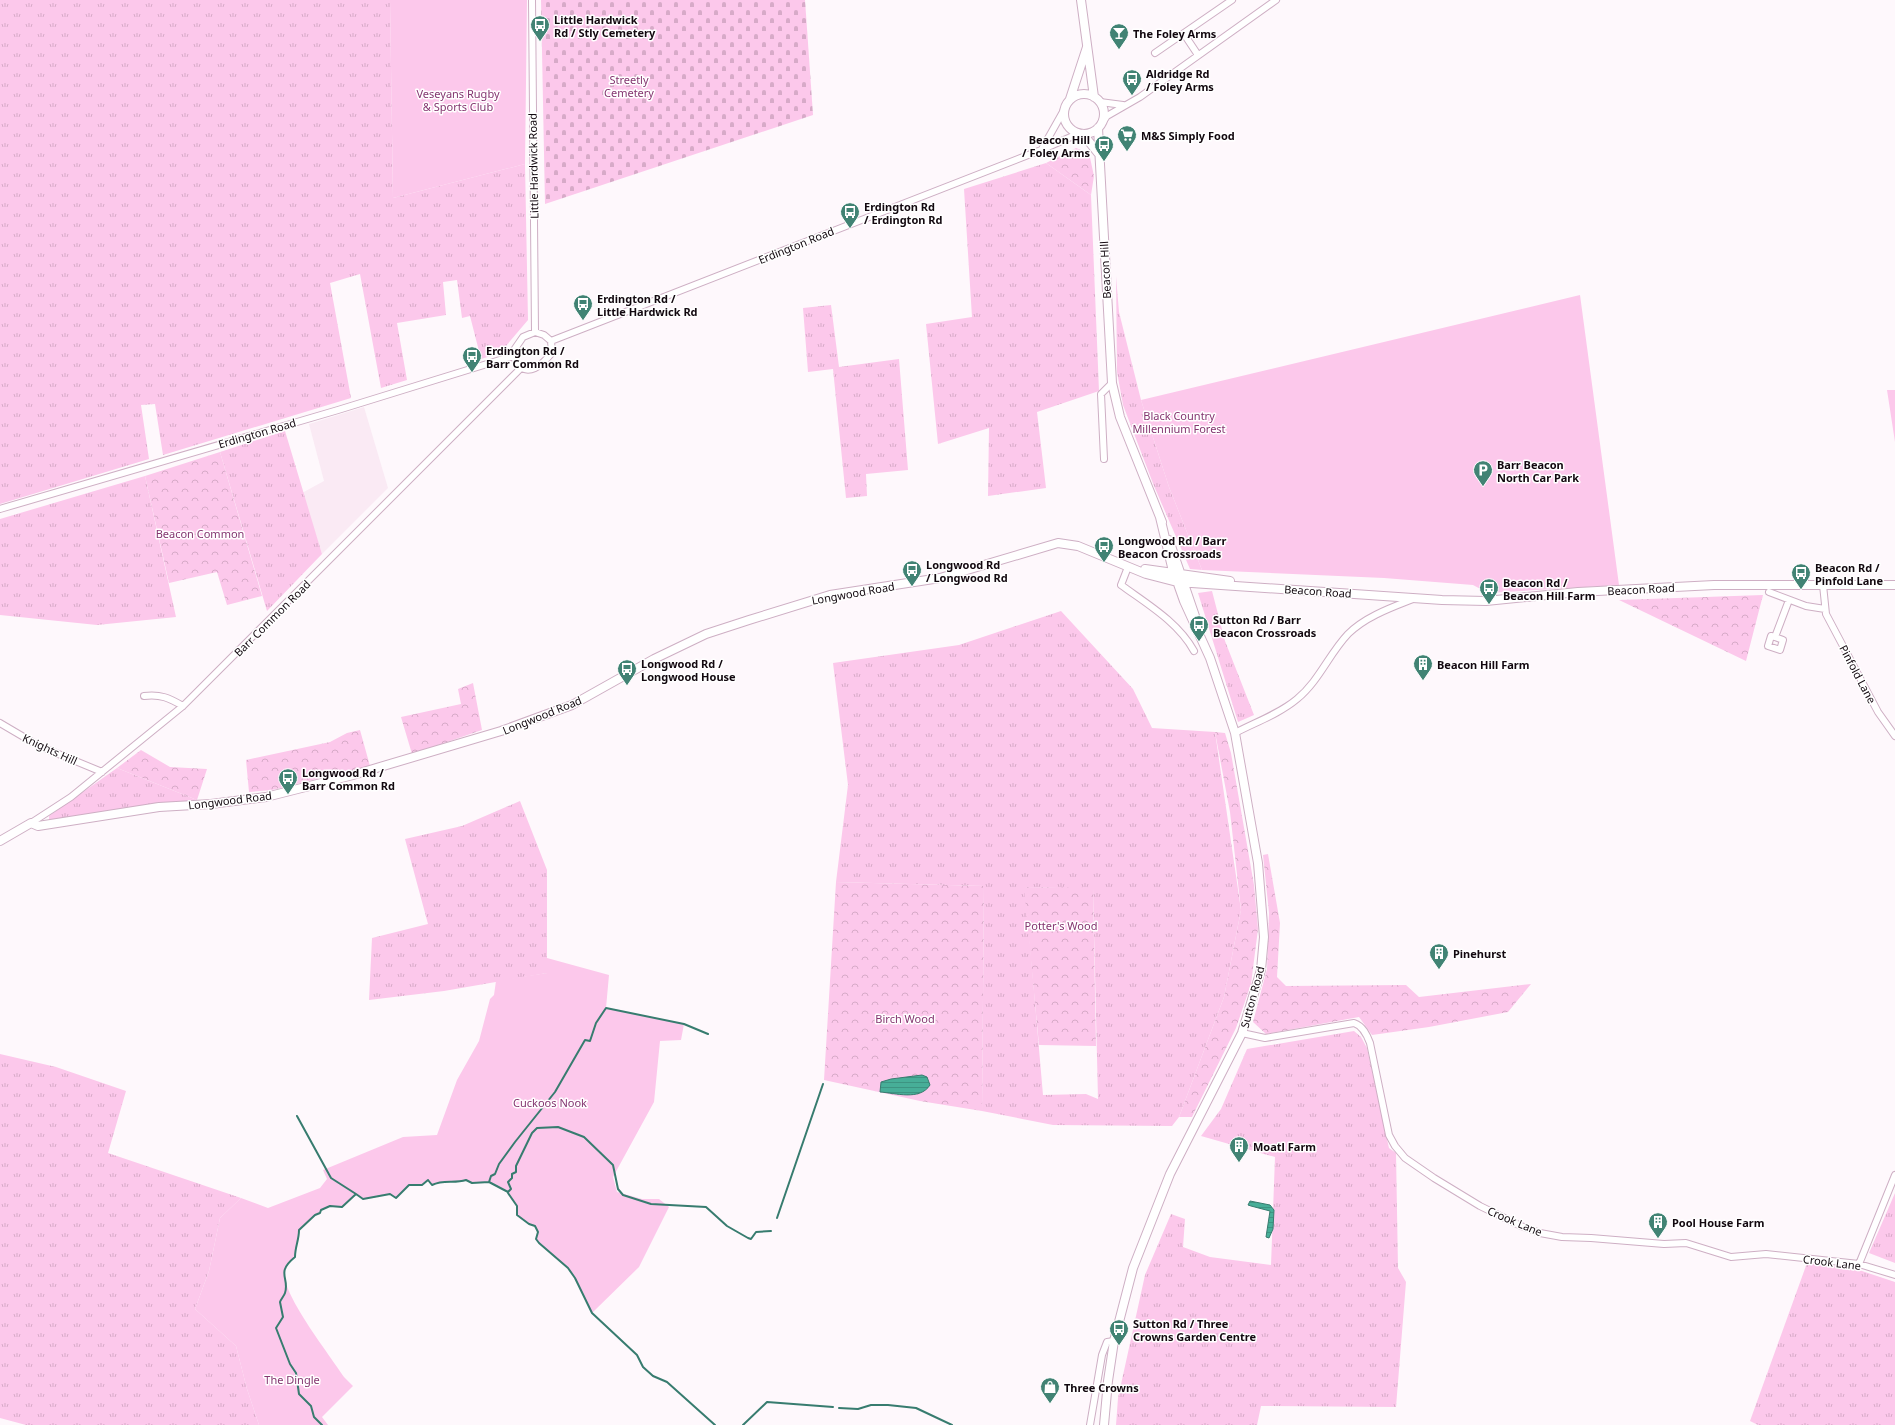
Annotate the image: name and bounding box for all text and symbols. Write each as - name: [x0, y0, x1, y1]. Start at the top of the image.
- place label: Little Hardwick Rd / Stly Cemetery: [554, 12, 656, 40]
- bus stop icon: Little Hardwick Rd / Stly Cemetery: [529, 14, 551, 42]
- bar icon: The Foley Arms: [1108, 22, 1130, 50]
- place label: The Foley Arms: [1133, 26, 1217, 41]
- place label: Aldridge Rd / Foley Arms: [1146, 66, 1214, 94]
- bus stop icon: Aldridge Rd / Foley Arms: [1121, 68, 1143, 96]
- park label: Streetly Cemetery: [604, 72, 654, 100]
- park label: Veseyans Rugby & Sports Club: [416, 86, 500, 114]
- street label: Little Hardwick Road: [525, 113, 541, 219]
- supermarket icon: M&S Simply Food: [1116, 124, 1138, 152]
- place label: M&S Simply Food: [1141, 128, 1235, 143]
- place label: Beacon Hill / Foley Arms: [1022, 132, 1090, 160]
- bus stop icon: Beacon Hill / Foley Arms: [1093, 134, 1115, 162]
- place label: Erdington Rd / Erdington Rd: [864, 199, 942, 227]
- bus stop icon: Erdington Rd / Erdington Rd: [839, 201, 861, 229]
- street label: Erdington Road: [756, 223, 836, 267]
- street label: Beacon Hill: [1096, 241, 1114, 299]
- place label: Erdington Rd / Little Hardwick Rd: [597, 291, 698, 319]
- bus stop icon: Erdington Rd / Little Hardwick Rd: [572, 293, 594, 321]
- place label: Erdington Rd / Barr Common Rd: [486, 343, 579, 371]
- bus stop icon: Erdington Rd / Barr Common Rd: [461, 345, 483, 373]
- park label: Black Country Millennium Forest: [1132, 408, 1226, 436]
- street label: Erdington Road: [216, 415, 298, 451]
- place label: Barr Beacon North Car Park: [1497, 457, 1579, 485]
- parking icon: Barr Beacon North Car Park: [1472, 459, 1494, 487]
- park label: Beacon Common: [156, 526, 244, 541]
- place label: Longwood Rd / Barr Beacon Crossroads: [1118, 533, 1226, 561]
- bus stop icon: Longwood Rd / Barr Beacon Crossroads: [1093, 535, 1115, 563]
- place label: Longwood Rd / Longwood Rd: [926, 557, 1008, 585]
- bus stop icon: Longwood Rd / Longwood Rd: [901, 559, 923, 587]
- place label: Beacon Rd / Pinfold Lane: [1815, 560, 1883, 588]
- bus stop icon: Beacon Rd / Pinfold Lane: [1790, 562, 1812, 590]
- place label: Beacon Rd / Beacon Hill Farm: [1503, 575, 1595, 603]
- street label: Barr Common Road: [231, 577, 313, 659]
- bus stop icon: Beacon Rd / Beacon Hill Farm: [1478, 577, 1500, 605]
- street label: Longwood Road: [810, 578, 896, 608]
- street label: Beacon Road: [1607, 580, 1675, 598]
- street label: Beacon Road: [1284, 581, 1352, 601]
- place label: Sutton Rd / Barr Beacon Crossroads: [1213, 612, 1317, 640]
- bus stop icon: Sutton Rd / Barr Beacon Crossroads: [1188, 614, 1210, 642]
- street label: Pinfold Lane: [1836, 642, 1880, 706]
- building icon: Beacon Hill Farm: [1412, 653, 1434, 681]
- place label: Longwood Rd / Longwood House: [641, 656, 736, 684]
- place label: Beacon Hill Farm: [1437, 657, 1529, 672]
- bus stop icon: Longwood Rd / Longwood House: [616, 658, 638, 686]
- street label: Longwood Road: [500, 692, 584, 738]
- street label: Knights Hill: [20, 730, 80, 768]
- place label: Longwood Rd / Barr Common Rd: [302, 765, 395, 793]
- bus stop icon: Longwood Rd / Barr Common Rd: [277, 767, 299, 795]
- street label: Longwood Road: [187, 787, 273, 813]
- park label: Potter's Wood: [1025, 918, 1097, 933]
- building icon: Pinehurst: [1428, 942, 1450, 970]
- place label: Pinehurst: [1453, 946, 1507, 961]
- street label: Sutton Road: [1237, 964, 1267, 1030]
- park label: Birch Wood: [875, 1011, 935, 1026]
- park label: Cuckoos Nook: [513, 1095, 587, 1110]
- building icon: Moatl Farm: [1228, 1135, 1250, 1163]
- place label: Moatl Farm: [1253, 1139, 1316, 1154]
- street label: Crook Lane: [1485, 1203, 1545, 1239]
- building icon: Pool House Farm: [1647, 1211, 1669, 1239]
- place label: Pool House Farm: [1672, 1215, 1764, 1230]
- street label: Crook Lane: [1802, 1251, 1862, 1273]
- place label: Sutton Rd / Three Crowns Garden Centre: [1133, 1316, 1256, 1344]
- bus stop icon: Sutton Rd / Three Crowns Garden Centre: [1108, 1318, 1130, 1346]
- park label: The Dingle: [264, 1372, 320, 1387]
- shop icon: Three Crowns: [1039, 1376, 1061, 1404]
- place label: Three Crowns: [1064, 1380, 1139, 1395]

